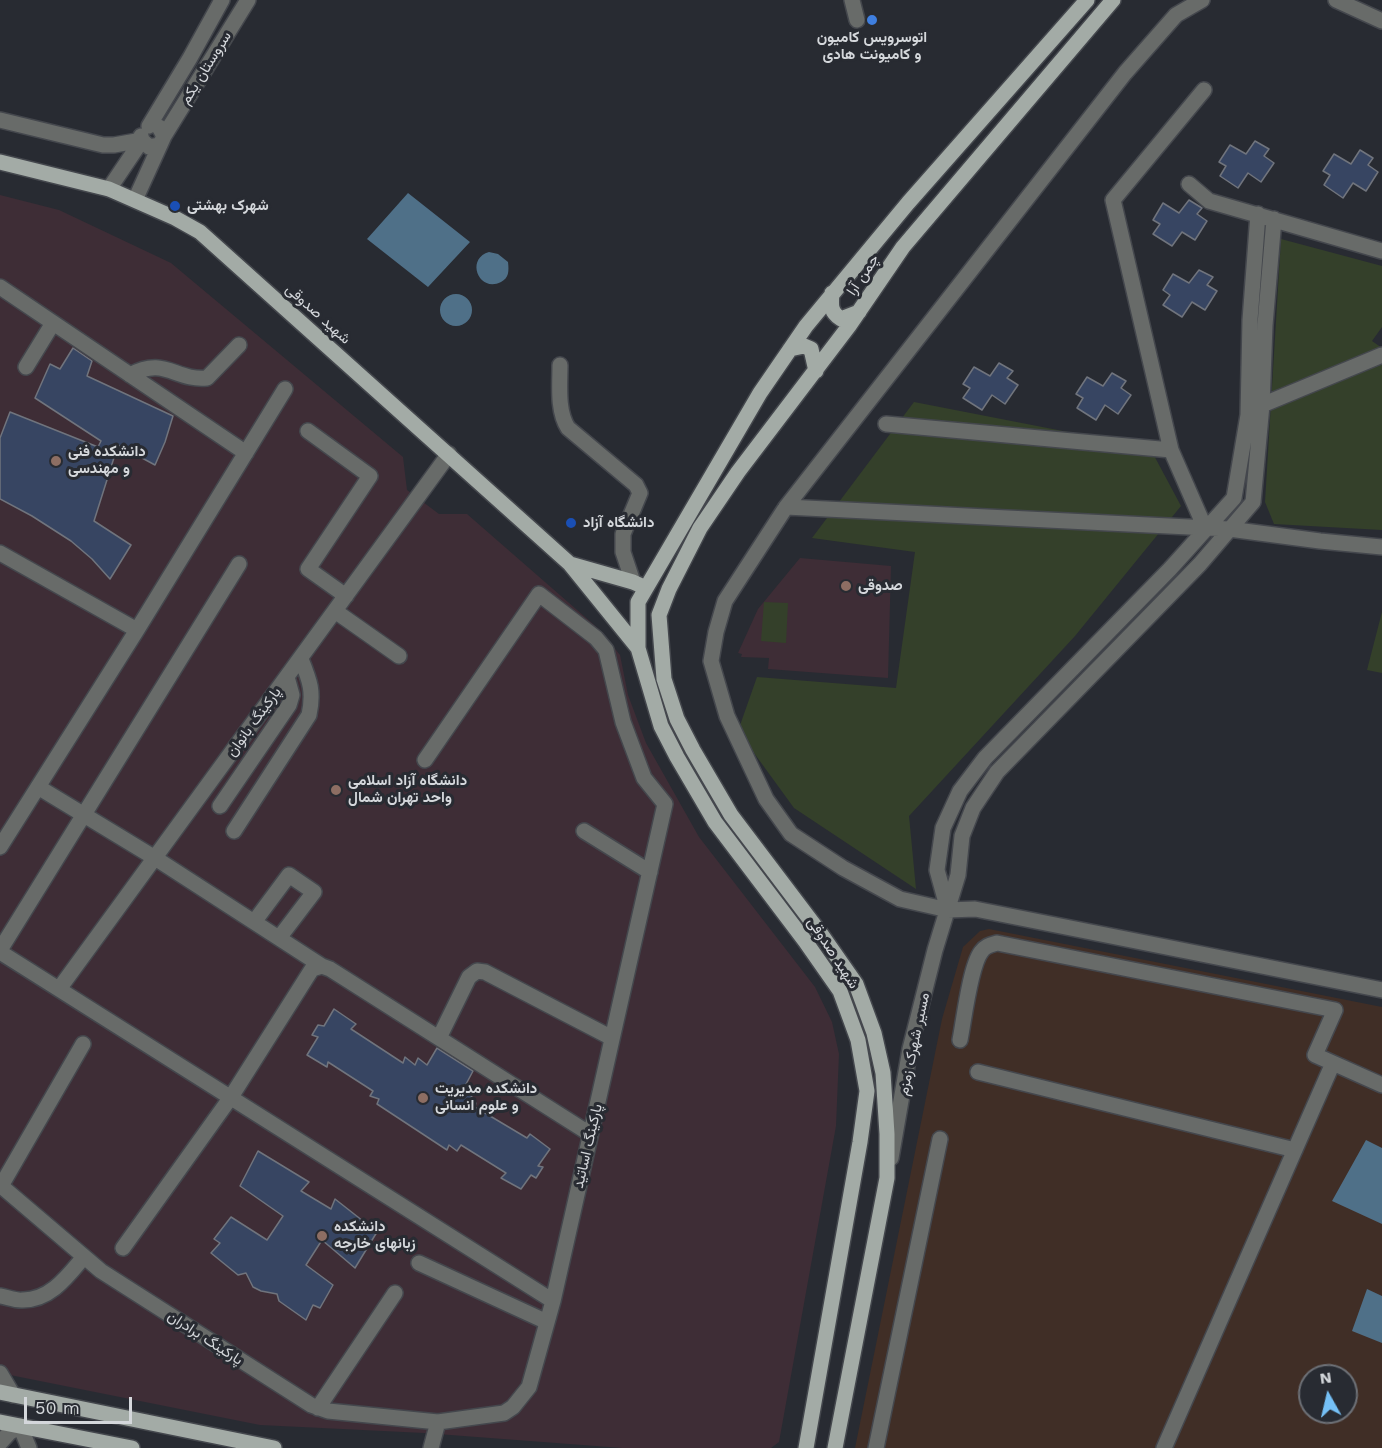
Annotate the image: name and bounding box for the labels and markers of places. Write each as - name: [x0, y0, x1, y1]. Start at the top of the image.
- marker: اتوسرویس کامیون و کامیونت هادی: [865, 13, 879, 27]
- place label: اتوسرویس کامیون و کامیونت هادی: [817, 29, 927, 64]
- place label: شهرک بهشتی: [187, 197, 269, 215]
- marker: شهرک بهشتی: [168, 199, 182, 213]
- place label: دانشکده فنی و مهندسی: [68, 443, 146, 478]
- marker: دانشکده فنی و مهندسی: [49, 454, 63, 468]
- place label: دانشگاه آزاد: [583, 514, 654, 532]
- marker: دانشگاه آزاد: [564, 516, 578, 530]
- place label: صدوقی: [858, 577, 903, 595]
- marker: صدوقی: [839, 579, 853, 593]
- place label: دانشگاه آزاد اسلامی واحد تهران شمال: [348, 772, 467, 807]
- marker: دانشگاه آزاد اسلامی واحد تهران شمال: [329, 783, 343, 797]
- place label: دانشکده مدیریت و علوم انسانی: [435, 1080, 537, 1115]
- marker: دانشکده مدیریت و علوم انسانی: [416, 1091, 430, 1105]
- place label: دانشکده زبانهای خارجه: [334, 1218, 416, 1253]
- marker: دانشکده زبانهای خارجه: [315, 1229, 329, 1243]

